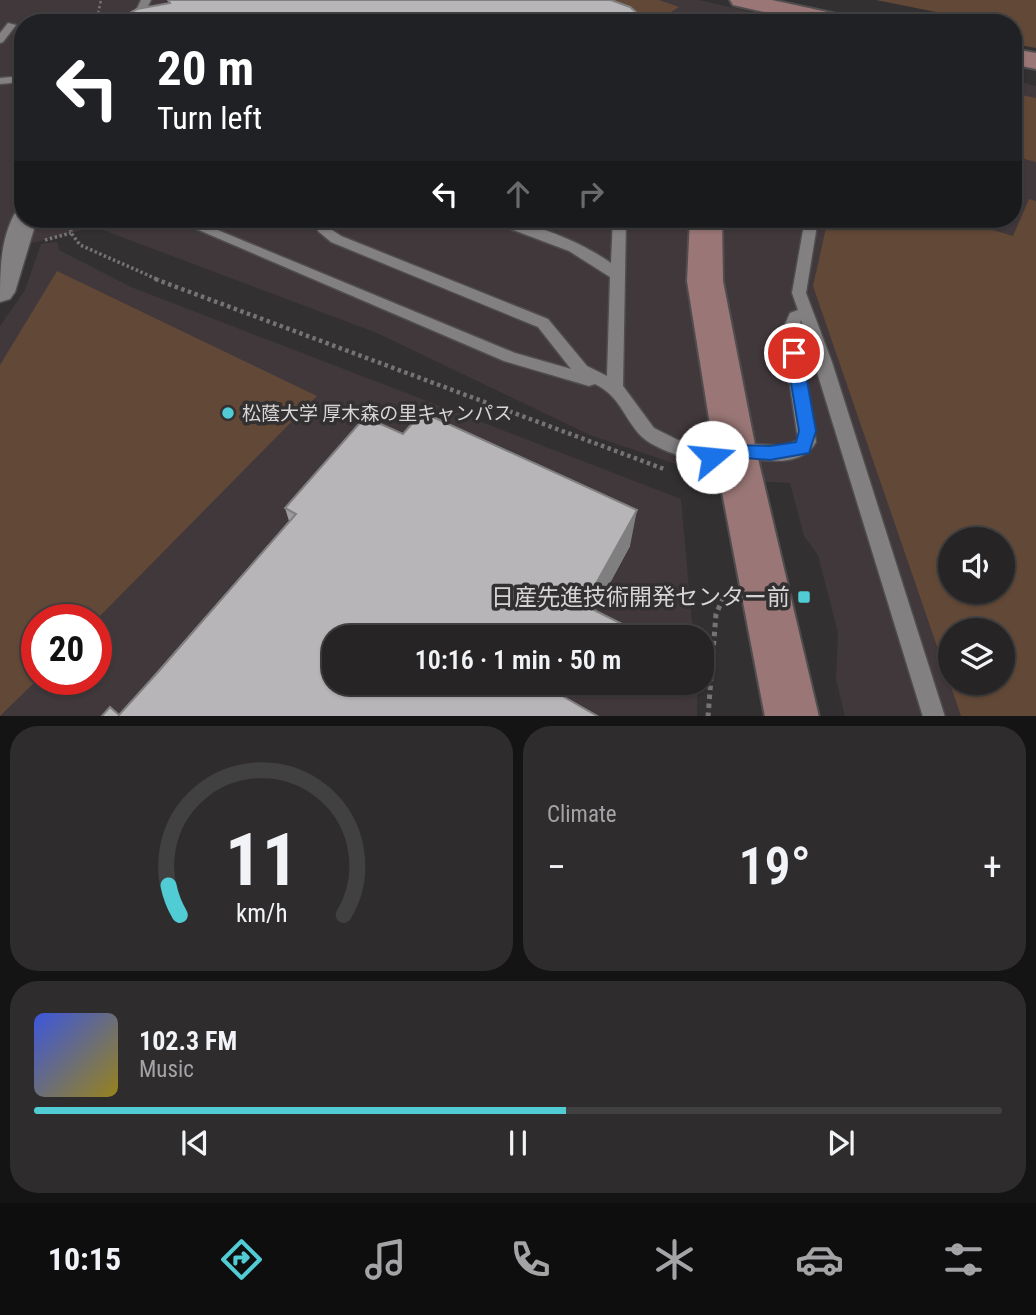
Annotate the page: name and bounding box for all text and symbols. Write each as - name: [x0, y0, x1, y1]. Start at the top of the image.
- text: 20 m: [157, 40, 254, 97]
- icon: left: [42, 42, 133, 133]
- text: Turn left: [157, 99, 262, 137]
- icon: left: [426, 175, 464, 213]
- icon: ahead: [499, 175, 537, 213]
- icon: right: [572, 175, 610, 213]
- pin: [764, 323, 824, 383]
- icon: arrive: [775, 334, 813, 372]
- place label: 松蔭大学 厚木森の里キャンパス: [242, 402, 512, 425]
- marker: 松蔭大学 厚木森の里キャンパス: [220, 405, 236, 421]
- position arrow: [675, 420, 749, 494]
- map controls: [938, 527, 1015, 695]
- button: sound: [938, 527, 1015, 604]
- place label: 日産先進技術開発センター前: [491, 584, 790, 611]
- marker: 日産先進技術開発センター前: [796, 589, 812, 605]
- speed limit sign: 20: [21, 604, 112, 695]
- button: layers: [938, 618, 1015, 695]
- text: 10:16 · 1 min · 50 m: [415, 645, 621, 675]
- text: Climate: [547, 801, 617, 828]
- text: 11: [225, 817, 298, 903]
- text: 19°: [738, 836, 811, 897]
- text: −: [547, 845, 566, 889]
- text: +: [983, 845, 1002, 889]
- text: km/h: [236, 898, 287, 927]
- text: 102.3 FM: [139, 1026, 237, 1056]
- text: Music: [139, 1056, 194, 1083]
- icon: previous: [176, 1124, 214, 1162]
- icon: pause: [499, 1124, 537, 1162]
- icon: next: [822, 1124, 860, 1162]
- icon: directions: [217, 1235, 266, 1284]
- icon: music: [361, 1235, 410, 1284]
- icon: phone: [506, 1235, 555, 1284]
- icon: climate: [650, 1235, 699, 1284]
- icon: car: [795, 1235, 844, 1284]
- icon: filters: [939, 1235, 988, 1284]
- text: 10:15: [48, 1240, 121, 1278]

